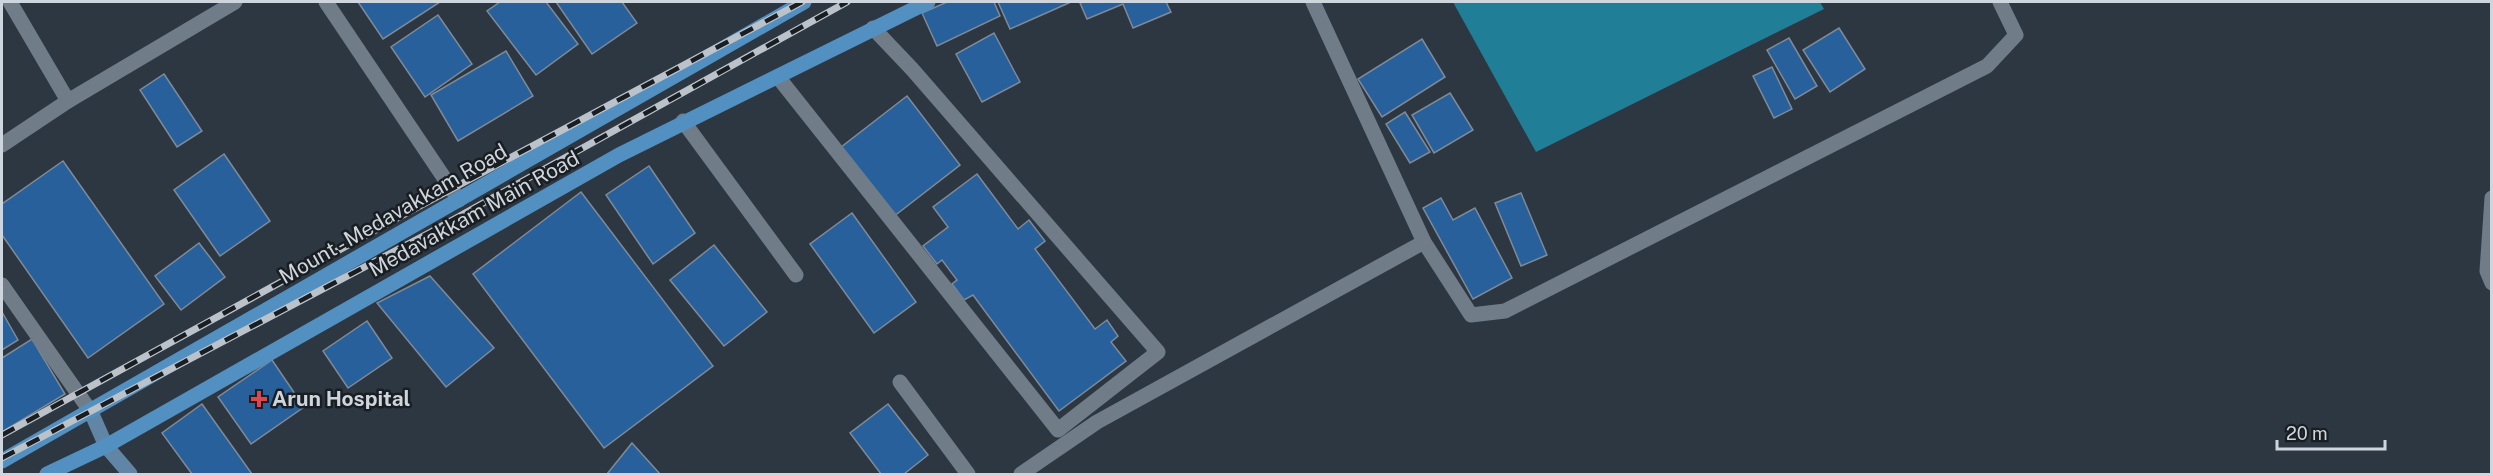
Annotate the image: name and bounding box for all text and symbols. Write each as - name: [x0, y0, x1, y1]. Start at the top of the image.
- street label: Mount - Medavakkam Road: [274, 138, 511, 289]
- street label: Medavakkam Main Road: [364, 145, 583, 282]
- place label: Arun Hospital: [272, 386, 411, 411]
- marker: Arun Hospital: [250, 390, 268, 408]
- scale bar: [2277, 413, 2385, 451]
- text: 20 m: [2286, 423, 2328, 444]

